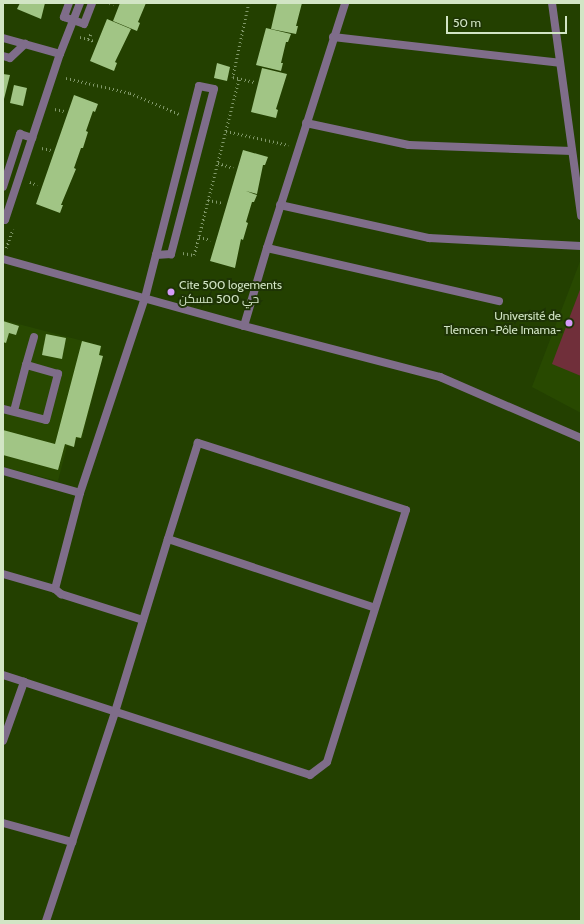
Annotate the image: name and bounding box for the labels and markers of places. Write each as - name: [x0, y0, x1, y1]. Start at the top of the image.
- place label: Cite 500 logements حي 500 مسكن: [179, 278, 282, 306]
- marker: Cite 500 logements حي 500 مسكن: [166, 287, 176, 297]
- place label: Université de Tlemcen -Pôle Imama-: [444, 309, 561, 337]
- marker: Université de Tlemcen -Pôle Imama-: [564, 318, 574, 328]

